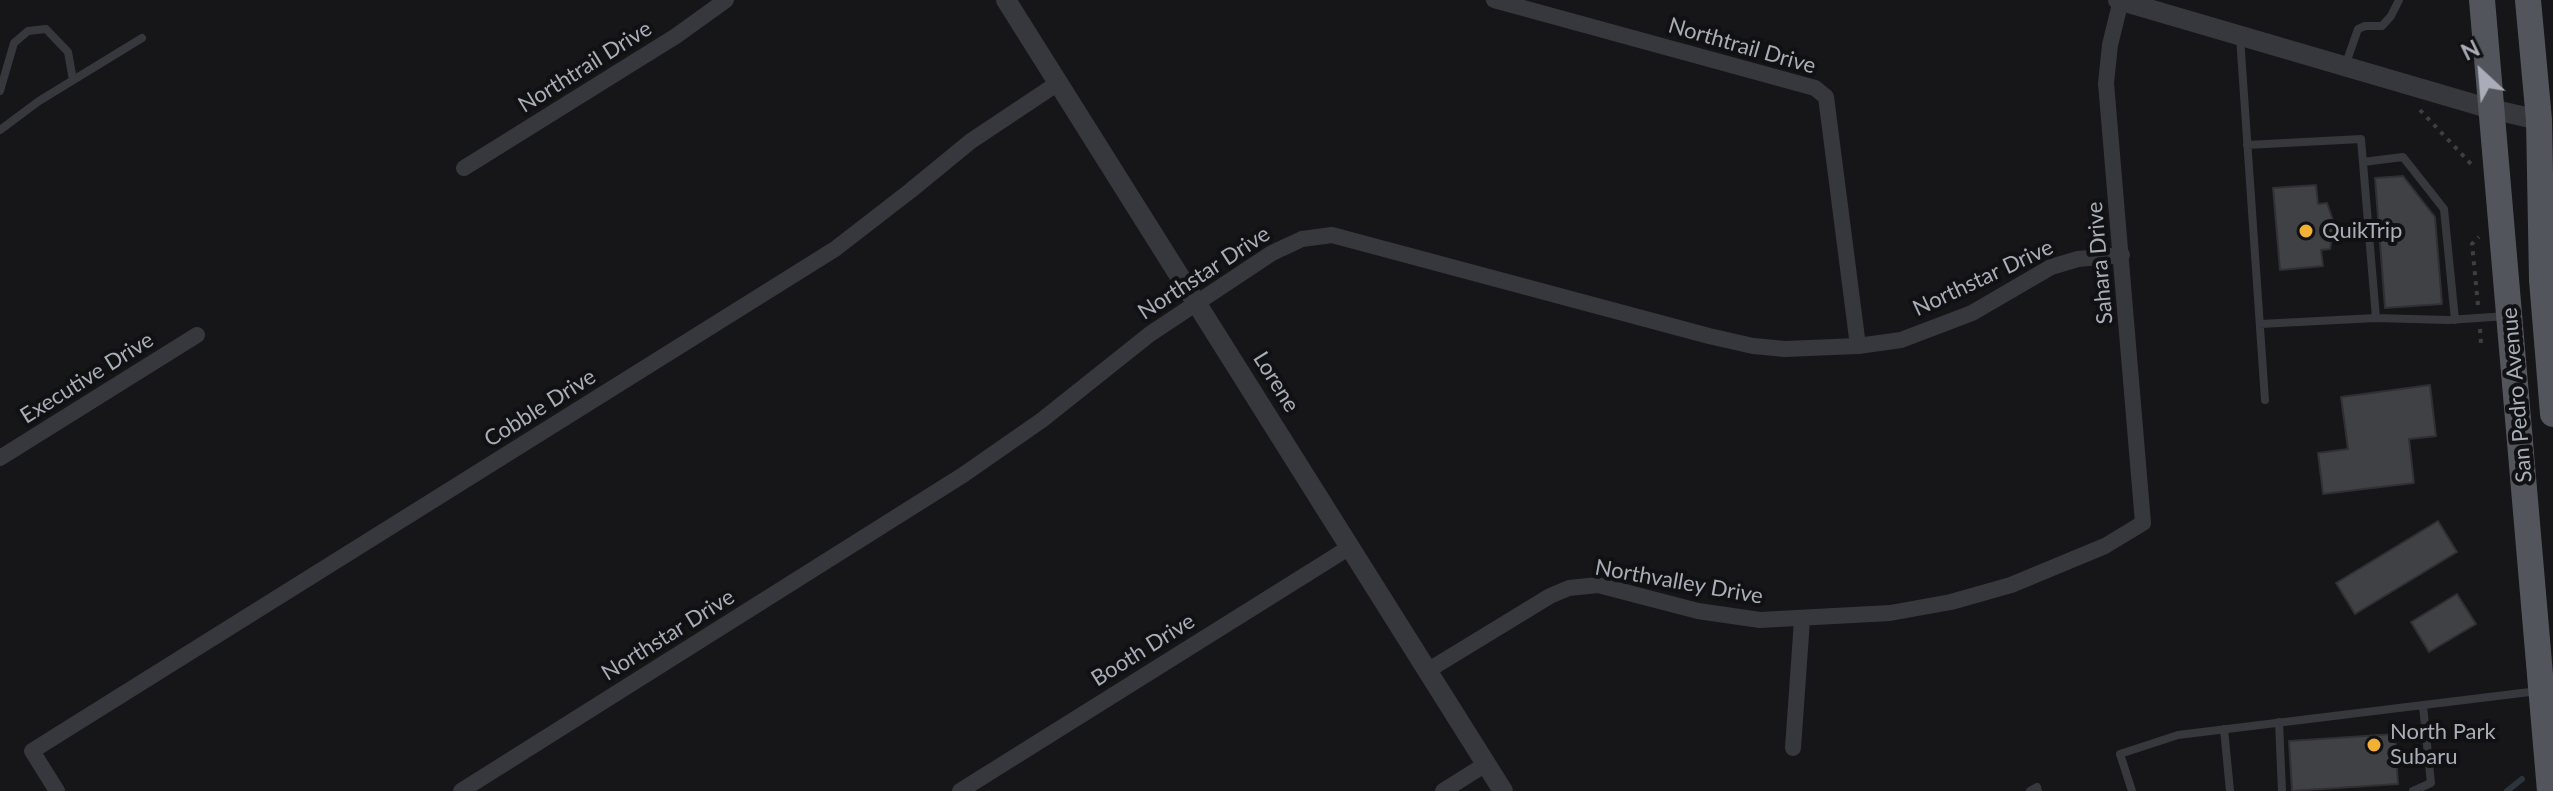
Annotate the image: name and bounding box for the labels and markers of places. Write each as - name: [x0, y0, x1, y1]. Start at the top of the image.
- place label: QuikTrip: [2322, 218, 2402, 244]
- marker: QuikTrip: [2297, 222, 2315, 240]
- place label: North Park Subaru: [2390, 719, 2496, 770]
- marker: North Park Subaru: [2365, 736, 2383, 754]

